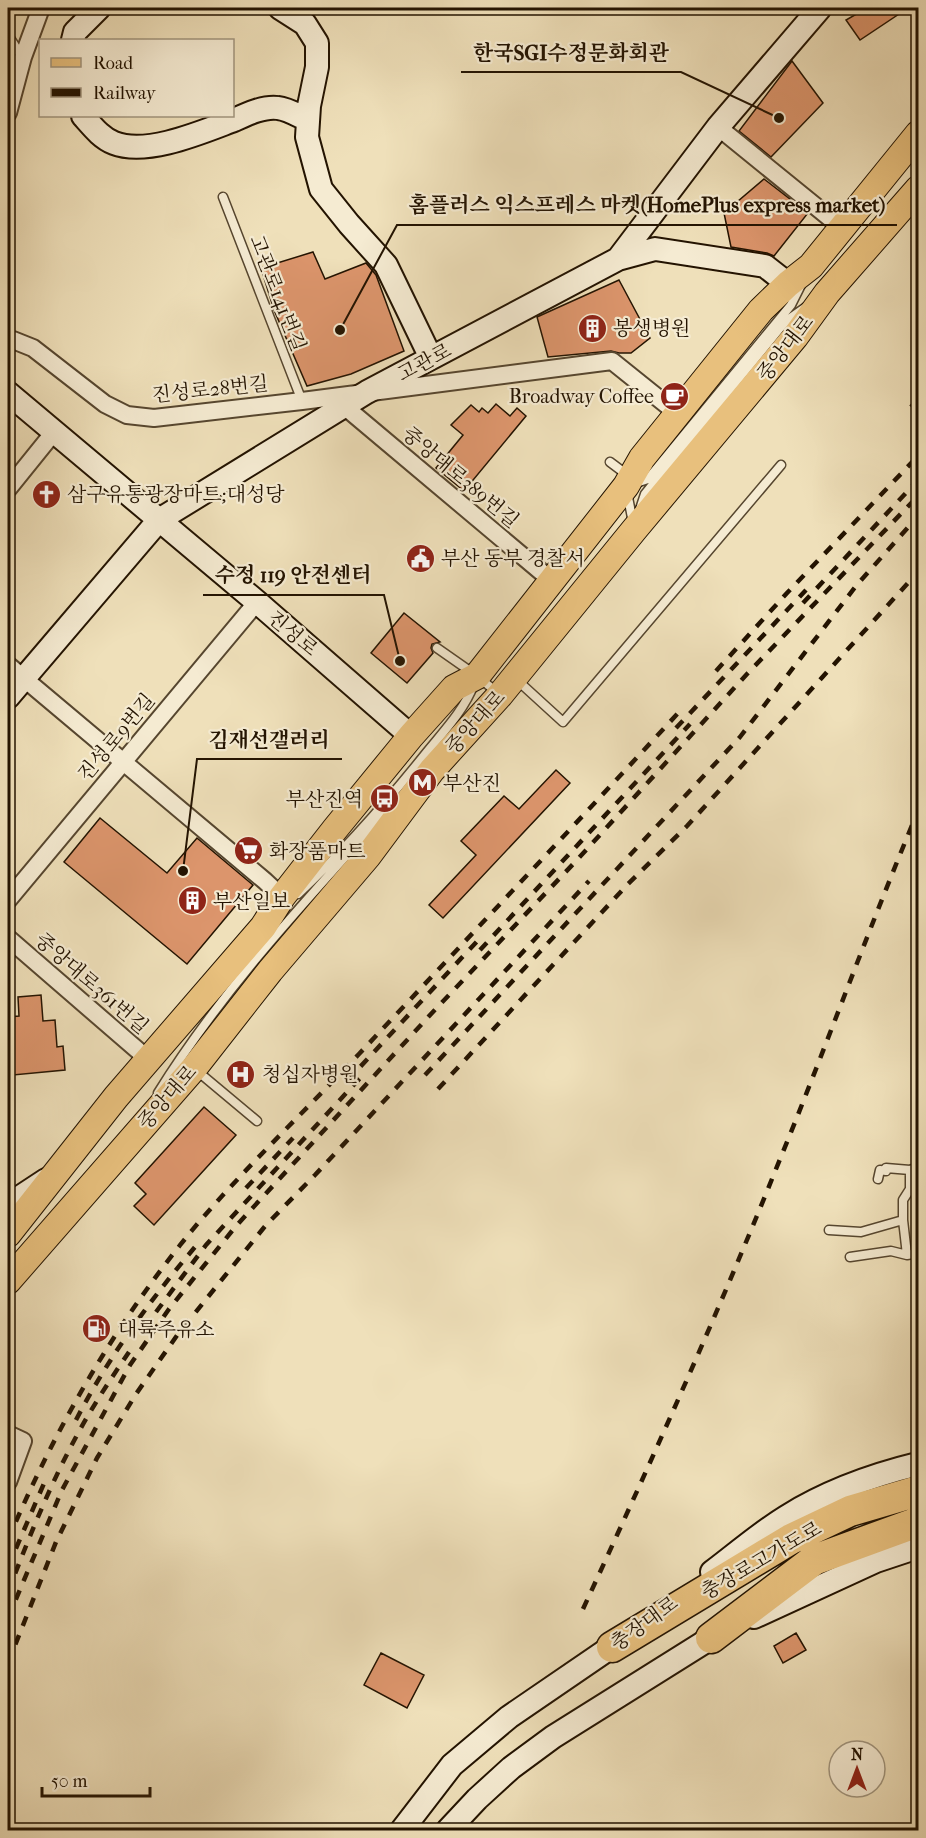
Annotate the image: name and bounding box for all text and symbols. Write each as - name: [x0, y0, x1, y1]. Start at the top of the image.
- callout: 한국SGI수정문화회관: [461, 33, 681, 72]
- legend: [39, 39, 234, 117]
- text: 한국SGI수정문화회관: [473, 41, 670, 65]
- text: Road: [93, 53, 133, 74]
- text: Railway: [93, 83, 157, 104]
- callout: 홈플러스 익스프레스 마켓(HomePlus express market): [397, 186, 897, 225]
- text: 홈플러스 익스프레스 마켓(HomePlus express market): [409, 193, 886, 217]
- street label: 고관로141번길: [245, 232, 310, 355]
- street label: 중앙대로: [753, 311, 818, 386]
- building icon: 봉생병원: [576, 312, 608, 344]
- place label: 봉생병원: [613, 317, 690, 340]
- street label: 고관로: [393, 339, 455, 386]
- street label: 진성로28번길: [151, 372, 269, 407]
- cafe icon: Broadway Coffee: [659, 380, 691, 412]
- place label: Broadway Coffee: [509, 385, 654, 408]
- street label: 중앙대로389번길: [398, 422, 523, 533]
- church icon: 삼구유통광장마트;대성당: [30, 478, 62, 510]
- place label: 삼구유통광장마트;대성당: [67, 483, 285, 506]
- public building icon: 부산 동부 경찰서: [404, 542, 436, 574]
- place label: 부산 동부 경찰서: [441, 547, 585, 570]
- callout: 수정 119 안전센터: [203, 556, 384, 595]
- text: 수정 119 안전센터: [215, 563, 371, 587]
- street label: 진성로: [263, 606, 322, 661]
- street label: 중앙대로: [441, 686, 510, 759]
- street label: 진성로9번길: [73, 689, 160, 786]
- callout: 김재선갤러리: [197, 720, 342, 759]
- text: 김재선갤러리: [208, 728, 330, 752]
- metro station icon: 부산진: [406, 767, 438, 799]
- place label: 부산진: [443, 772, 501, 795]
- bus stop icon: 부산진역: [368, 783, 400, 815]
- place label: 부산진역: [286, 788, 363, 811]
- supermarket icon: 화장품마트: [232, 835, 264, 867]
- place label: 화장품마트: [269, 840, 366, 863]
- building icon: 부산일보: [176, 885, 208, 917]
- place label: 부산일보: [213, 890, 290, 913]
- street label: 중앙대로361번길: [31, 928, 153, 1039]
- hospital icon: 청십자병원: [225, 1058, 257, 1090]
- street label: 중앙대로: [133, 1061, 201, 1134]
- place label: 청십자병원: [262, 1063, 359, 1086]
- fuel station icon: 대륙주유소: [81, 1313, 113, 1345]
- place label: 대륙주유소: [118, 1318, 215, 1341]
- street label: 충장로고가도로: [697, 1517, 826, 1604]
- street label: 충장대로: [606, 1591, 682, 1655]
- north arrow: [827, 1739, 887, 1799]
- text: N: [851, 1745, 864, 1764]
- scale bar: [42, 1760, 150, 1798]
- text: 50 m: [51, 1771, 88, 1792]

